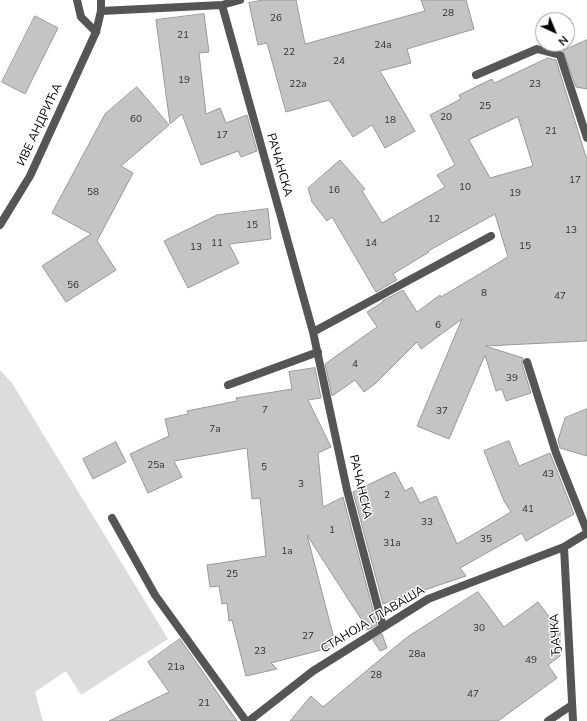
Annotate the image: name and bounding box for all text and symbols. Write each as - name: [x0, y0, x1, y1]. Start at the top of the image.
- house number: 28: [442, 8, 454, 20]
- north arrow: [535, 12, 575, 52]
- house number: 26: [270, 13, 282, 25]
- house number: 21: [177, 30, 189, 42]
- text: N: [555, 32, 571, 49]
- house number: 24a: [374, 40, 392, 52]
- house number: 22: [283, 47, 295, 59]
- house number: 24: [333, 56, 345, 68]
- house number: 19: [178, 75, 190, 87]
- house number: 22a: [289, 79, 307, 91]
- house number: 23: [529, 79, 541, 91]
- street label: ИВЕ АНДРИЋА: [15, 81, 65, 169]
- house number: 25: [479, 101, 491, 113]
- house number: 20: [440, 112, 452, 124]
- house number: 60: [130, 114, 142, 126]
- house number: 18: [384, 115, 396, 127]
- house number: 21: [545, 126, 557, 138]
- house number: 17: [216, 130, 228, 142]
- street label: РАЧАНСКА: [263, 132, 295, 198]
- house number: 17: [569, 175, 581, 187]
- house number: 10: [459, 182, 471, 194]
- house number: 16: [328, 185, 340, 197]
- house number: 58: [87, 187, 99, 199]
- house number: 19: [509, 188, 521, 200]
- house number: 12: [428, 214, 440, 226]
- house number: 15: [246, 220, 258, 232]
- house number: 13: [565, 225, 577, 237]
- house number: 11: [211, 238, 223, 250]
- house number: 14: [365, 238, 377, 250]
- house number: 15: [519, 241, 531, 253]
- house number: 13: [190, 242, 202, 254]
- house number: 56: [67, 280, 79, 292]
- house number: 8: [481, 288, 487, 300]
- house number: 47: [554, 291, 566, 303]
- house number: 6: [435, 320, 441, 332]
- house number: 4: [352, 359, 358, 371]
- house number: 39: [506, 373, 518, 385]
- house number: 7: [262, 405, 268, 417]
- house number: 37: [436, 406, 448, 418]
- house number: 7a: [209, 424, 221, 436]
- street label: РАЧАНСКА: [346, 454, 374, 520]
- house number: 25a: [147, 460, 165, 472]
- house number: 5: [261, 462, 267, 474]
- house number: 43: [542, 469, 554, 481]
- house number: 3: [298, 479, 304, 491]
- house number: 2: [384, 490, 390, 502]
- house number: 41: [522, 504, 534, 516]
- house number: 33: [421, 517, 433, 529]
- house number: 1: [329, 525, 335, 537]
- house number: 35: [480, 534, 492, 546]
- house number: 31a: [383, 538, 401, 550]
- house number: 1a: [281, 546, 293, 558]
- house number: 25: [226, 569, 238, 581]
- street label: СТАНОЈА ГЛАВАША: [318, 583, 428, 657]
- street label: ЂАЧКА: [548, 613, 564, 657]
- house number: 30: [473, 623, 485, 635]
- house number: 27: [302, 631, 314, 643]
- house number: 23: [254, 646, 266, 658]
- house number: 28a: [408, 649, 426, 661]
- house number: 49: [525, 655, 537, 667]
- house number: 21a: [167, 662, 185, 674]
- house number: 28: [370, 670, 382, 682]
- house number: 47: [467, 689, 479, 701]
- house number: 21: [198, 698, 210, 710]

